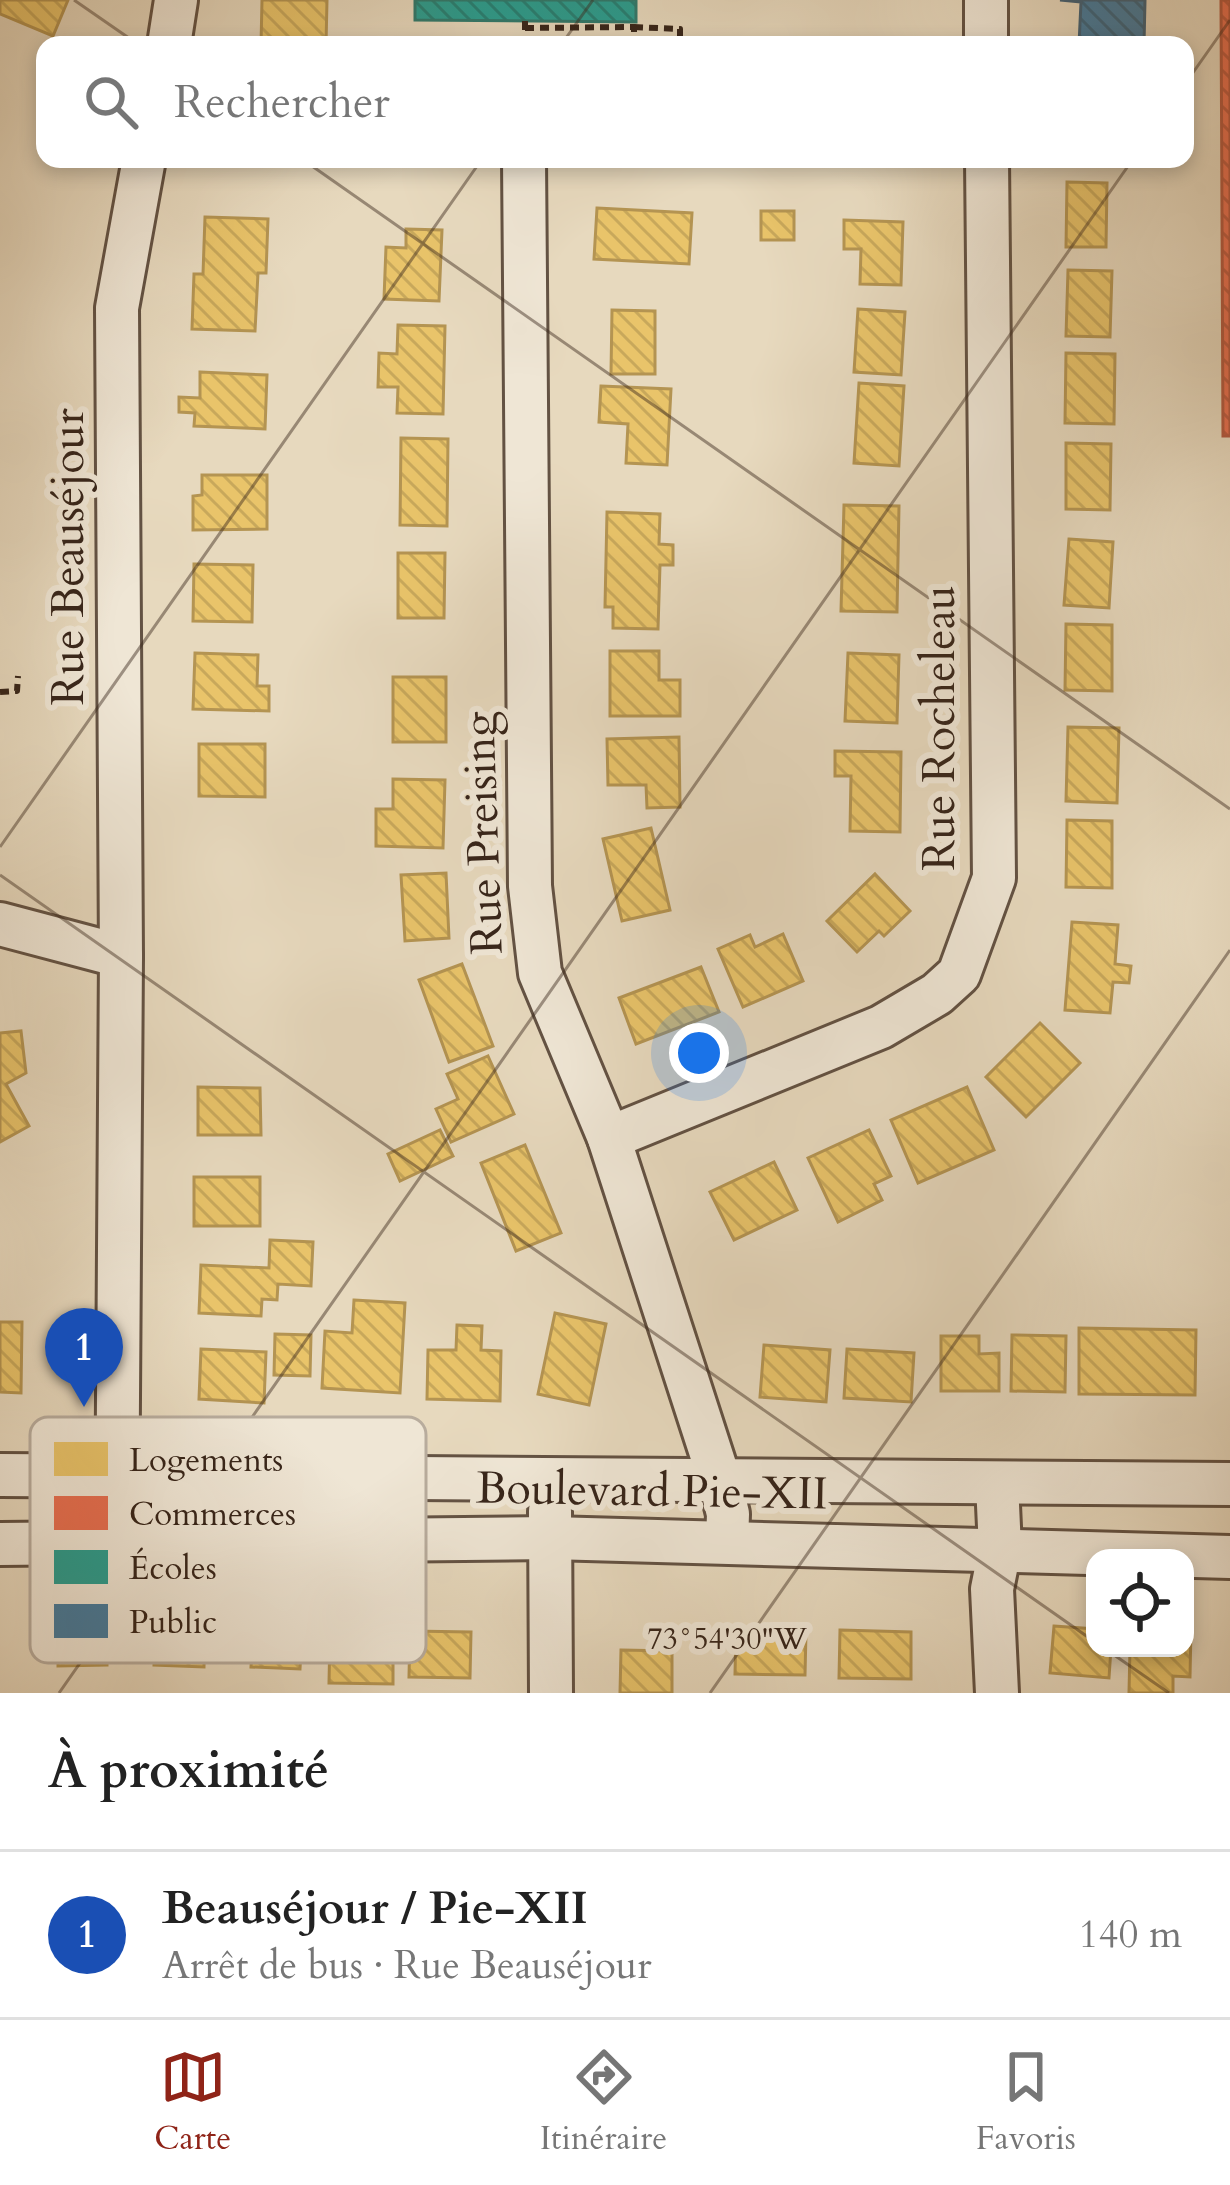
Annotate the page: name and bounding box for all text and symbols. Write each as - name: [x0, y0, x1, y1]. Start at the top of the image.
- search box: [36, 36, 1194, 168]
- icon: search: [78, 69, 144, 135]
- text: Rechercher: [174, 72, 390, 133]
- street label: Rue Beauséjour: [38, 408, 99, 706]
- street label: Rue Rocheleau: [909, 585, 970, 871]
- street label: Rue Preising: [448, 710, 518, 956]
- your location: [669, 1023, 729, 1083]
- pin: 1: [45, 1308, 123, 1407]
- legend: [30, 1417, 426, 1663]
- text: Logements: [129, 1438, 283, 1483]
- street label: Boulevard Pie-XII: [475, 1457, 829, 1525]
- text: Commerces: [129, 1492, 296, 1537]
- text: Écoles: [129, 1546, 217, 1591]
- map controls: [1086, 1549, 1194, 1657]
- button: locate: [1086, 1549, 1194, 1657]
- text: Public: [129, 1600, 217, 1645]
- text: 73°54'30"W: [647, 1619, 808, 1660]
- text: À proximité: [48, 1736, 329, 1806]
- text: Beauséjour / Pie-XII: [162, 1878, 588, 1939]
- text: 1: [77, 1908, 97, 1961]
- text: 140 m: [1079, 1908, 1182, 1961]
- text: Arrêt de bus · Rue Beauséjour: [162, 1939, 651, 1992]
- tab: Carte: [154, 2044, 231, 2161]
- tab: Itinéraire: [540, 2044, 667, 2161]
- tab: Favoris: [976, 2044, 1076, 2161]

